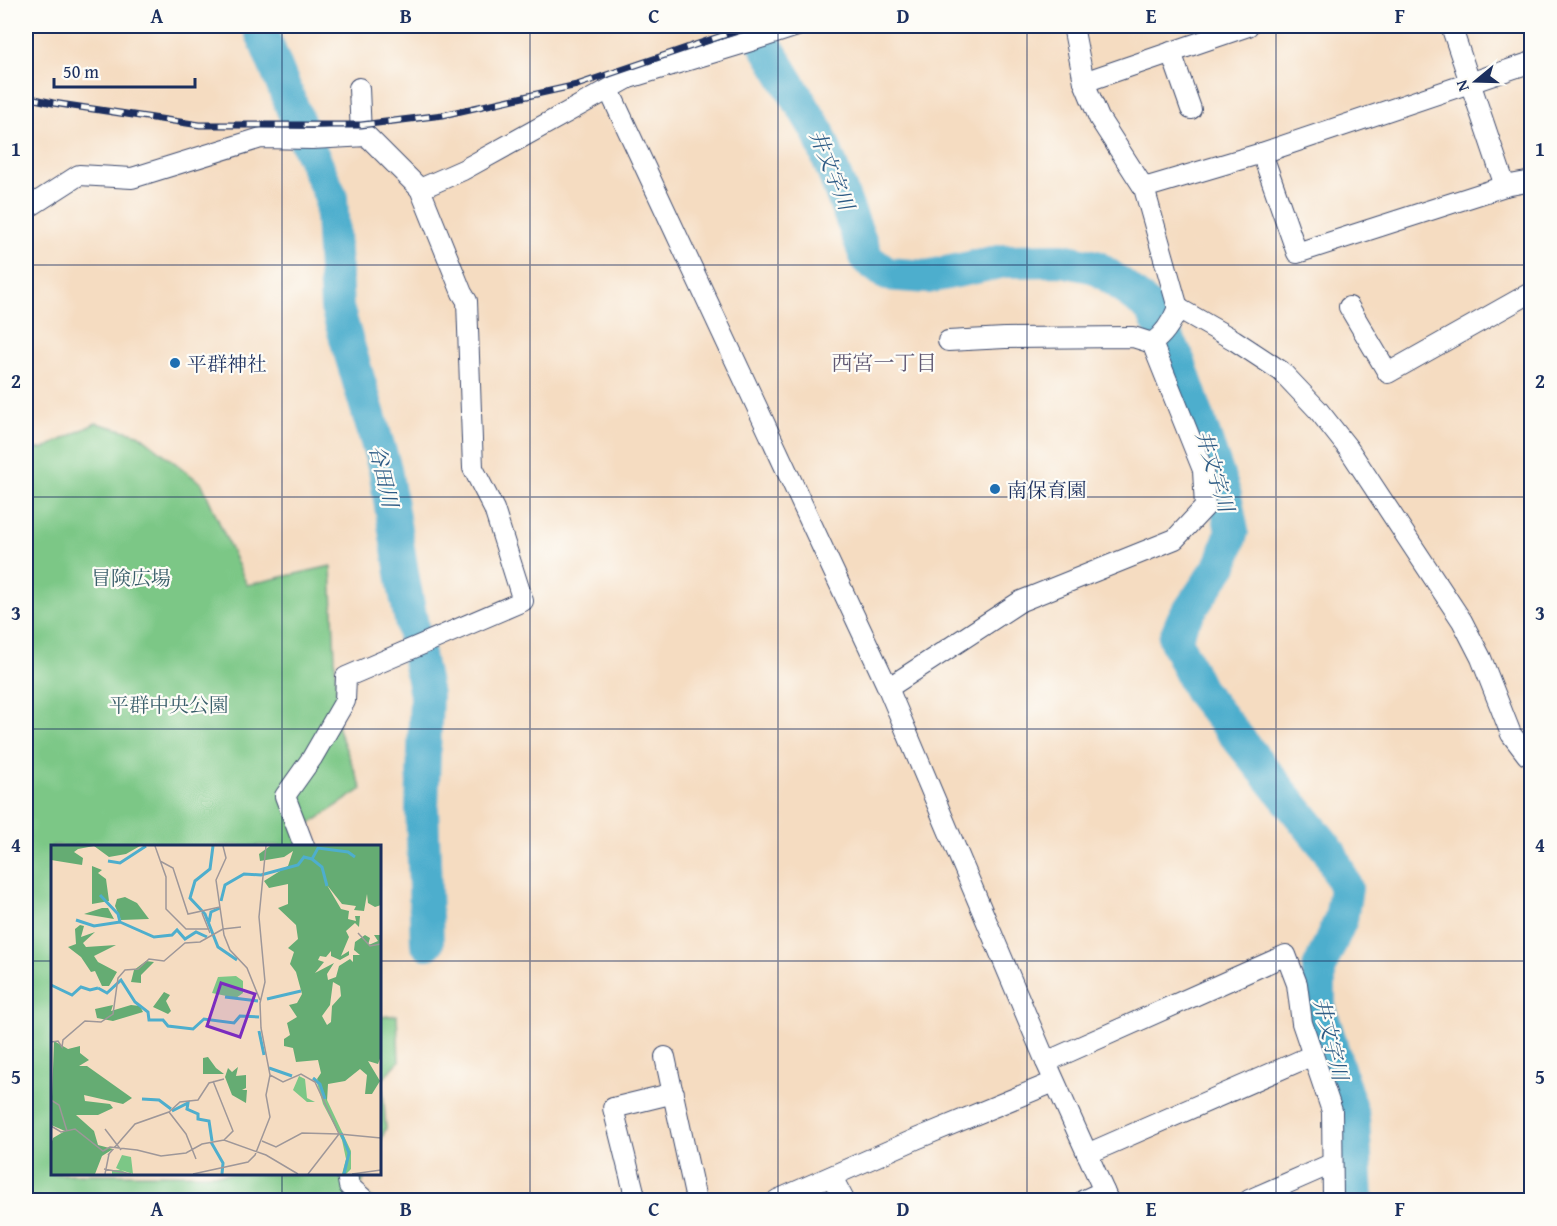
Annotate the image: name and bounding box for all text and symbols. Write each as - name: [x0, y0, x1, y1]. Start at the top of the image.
- text: A: [151, 1, 164, 30]
- text: B: [400, 1, 412, 30]
- text: C: [648, 1, 660, 30]
- text: D: [896, 1, 910, 30]
- text: E: [1146, 1, 1157, 30]
- text: F: [1395, 1, 1405, 30]
- scale bar: [54, 51, 195, 89]
- north arrow: [1446, 51, 1506, 111]
- text: 50 m: [63, 58, 99, 85]
- text: N: [1449, 77, 1475, 95]
- water label: 井文字川: [802, 125, 863, 217]
- text: 1: [11, 134, 21, 163]
- text: 1: [1535, 134, 1545, 163]
- district label: 西宮一丁目: [832, 347, 937, 378]
- place label: 平群神社: [187, 349, 267, 378]
- marker: 平群神社: [168, 356, 182, 370]
- text: 2: [11, 366, 21, 395]
- text: 2: [1535, 366, 1545, 395]
- water label: 井文字川: [1188, 426, 1243, 518]
- water label: 谷田川: [362, 442, 407, 512]
- place label: 南保育園: [1007, 475, 1087, 504]
- marker: 南保育園: [988, 482, 1002, 496]
- park label: 冒険広場: [91, 563, 171, 592]
- text: 3: [11, 598, 21, 627]
- text: 3: [1535, 598, 1545, 627]
- park label: 平群中央公園: [109, 690, 229, 719]
- text: 4: [11, 830, 21, 859]
- text: 4: [1535, 830, 1545, 859]
- inset map: [51, 845, 381, 1175]
- water label: 井文字川: [1306, 994, 1357, 1085]
- text: 5: [11, 1062, 21, 1091]
- text: 5: [1535, 1062, 1545, 1091]
- text: A: [151, 1194, 164, 1223]
- text: B: [400, 1194, 412, 1223]
- text: C: [648, 1194, 660, 1223]
- text: D: [896, 1194, 910, 1223]
- text: E: [1146, 1194, 1157, 1223]
- text: F: [1395, 1194, 1405, 1223]

